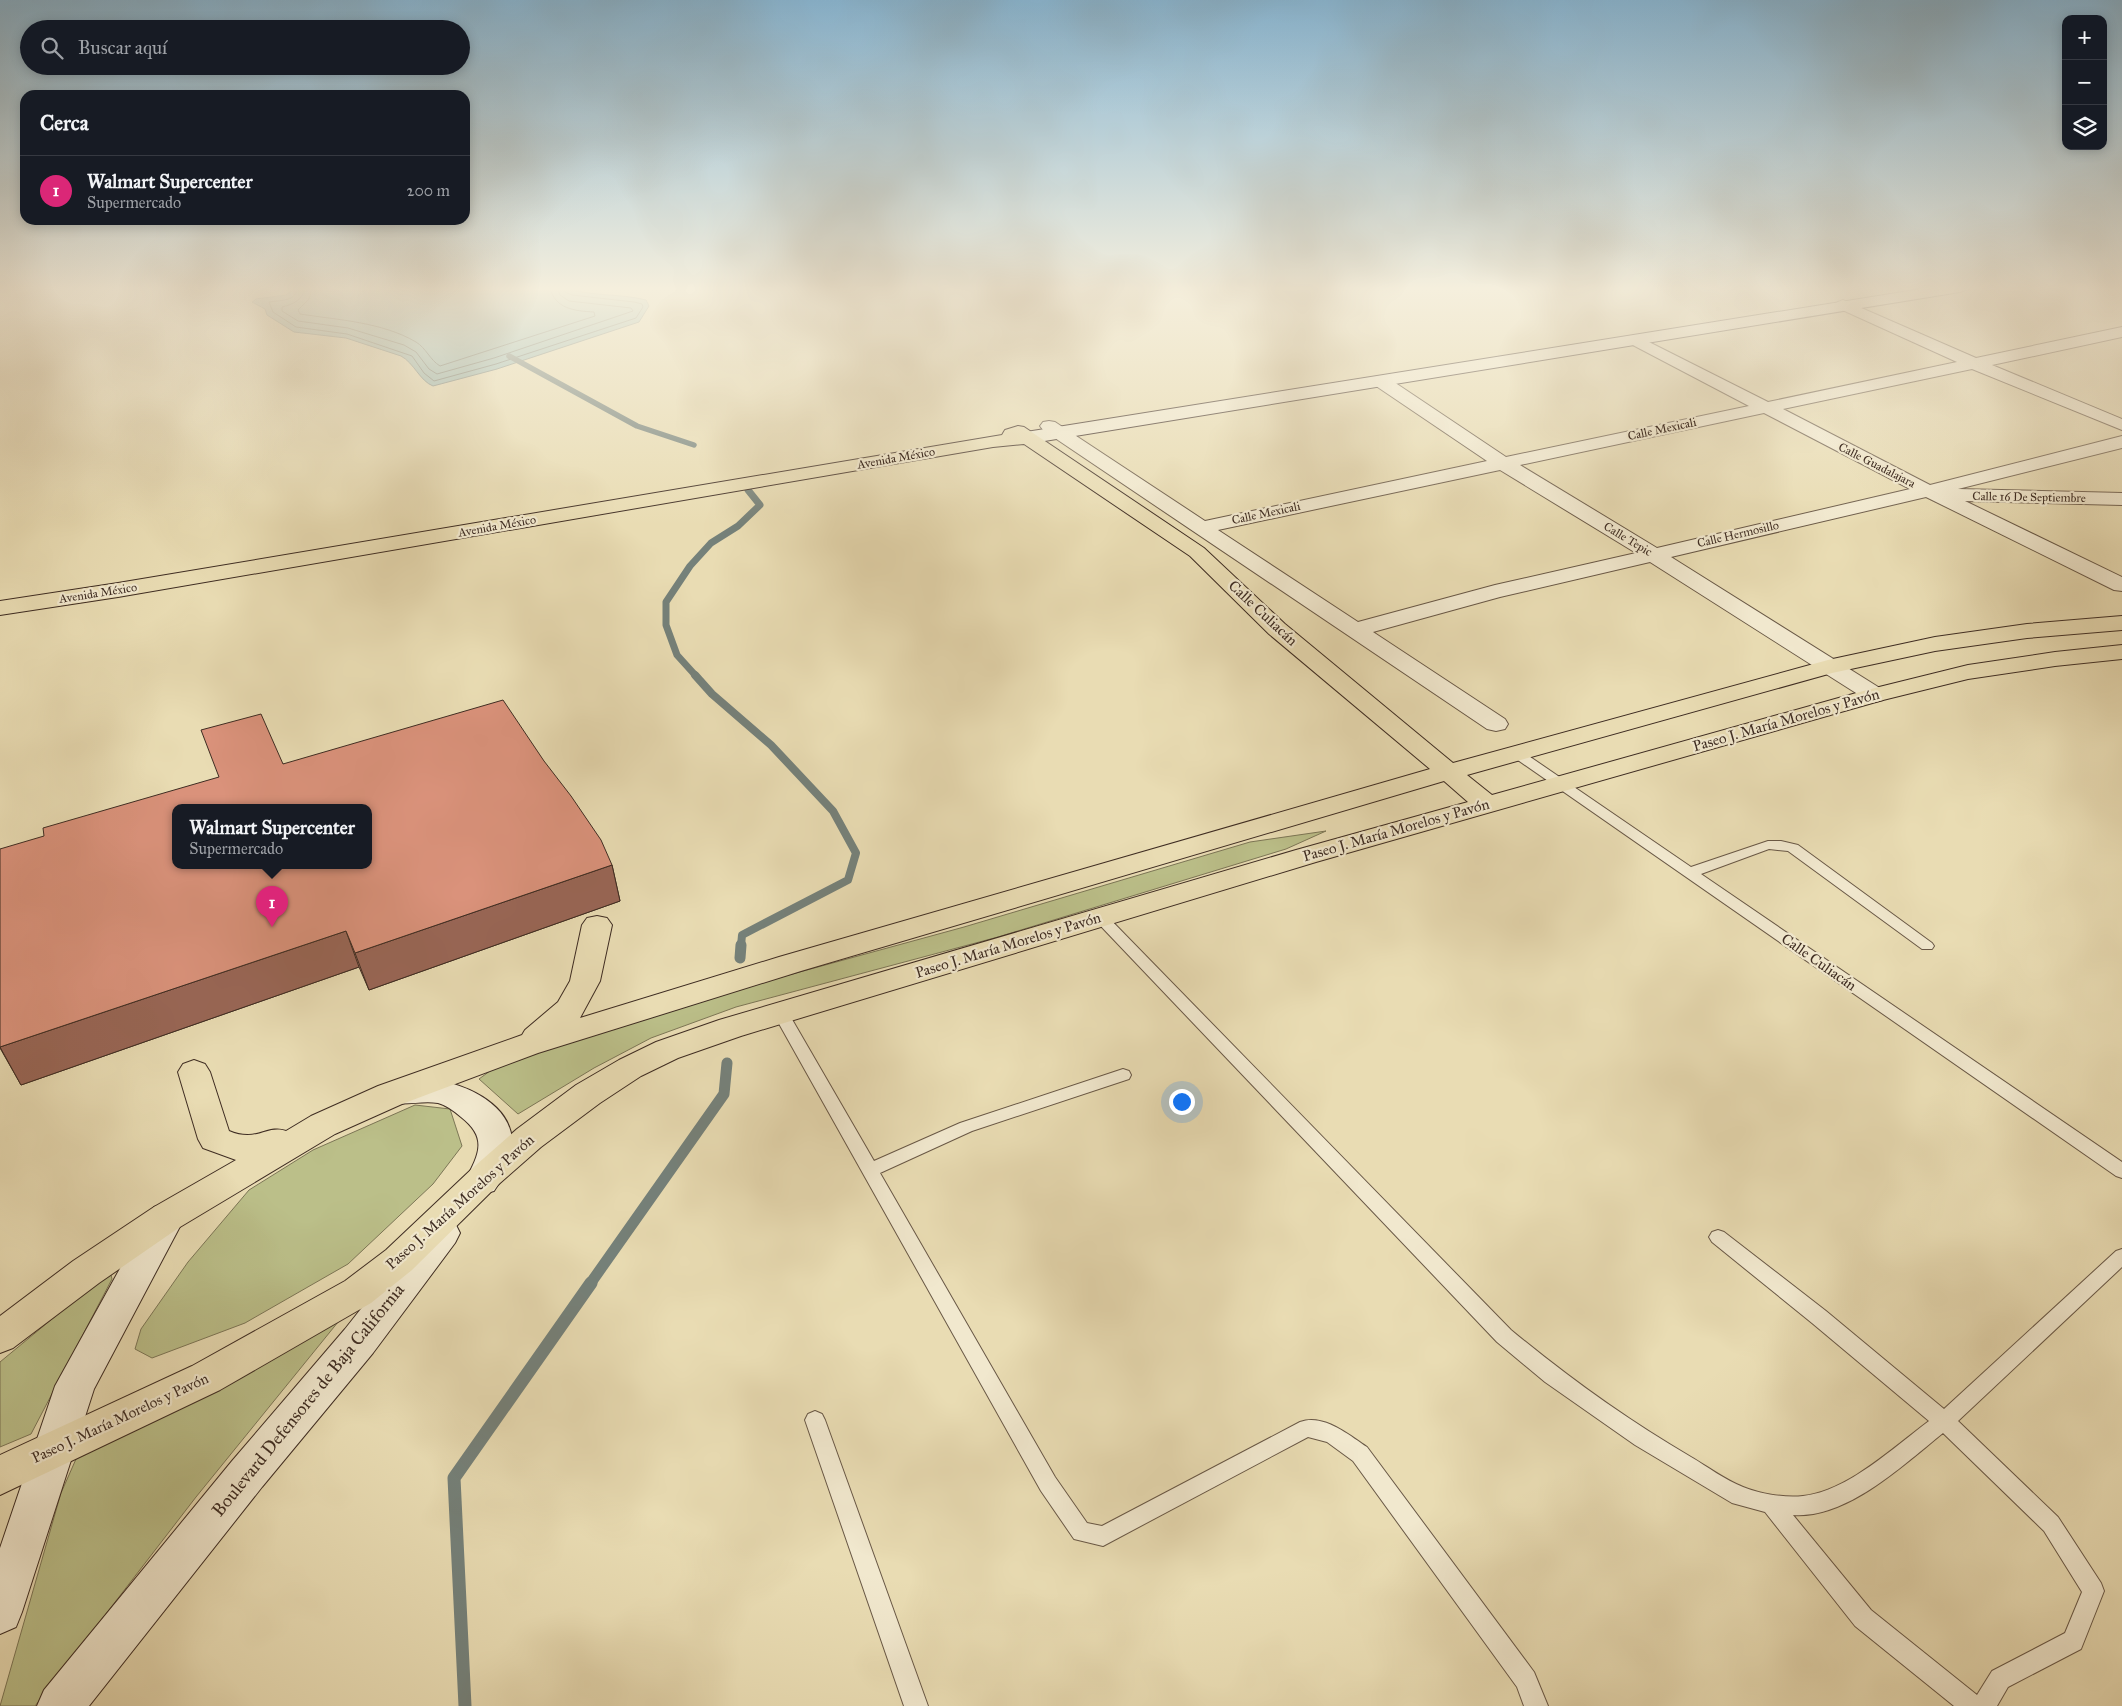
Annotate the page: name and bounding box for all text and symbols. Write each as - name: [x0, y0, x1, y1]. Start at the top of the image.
- map controls: [2062, 15, 2107, 150]
- button: +: [2062, 15, 2107, 60]
- search box: [20, 20, 470, 75]
- icon: search: [38, 34, 66, 62]
- text: Buscar aquí: [78, 36, 167, 59]
- button: −: [2062, 60, 2107, 105]
- button: layers: [2062, 105, 2107, 150]
- text: Cerca: [40, 110, 89, 136]
- text: Walmart Supercenter: [87, 170, 253, 193]
- text: 1: [53, 181, 59, 200]
- text: 200 m: [407, 181, 450, 200]
- text: Supermercado: [87, 193, 181, 212]
- street label: Calle Mexicali: [1626, 415, 1698, 443]
- street label: Calle Guadalajara: [1836, 440, 1919, 491]
- street label: Avenida México: [855, 444, 936, 472]
- street label: Calle 16 De Septiembre: [1972, 489, 2086, 505]
- street label: Calle Mexicali: [1230, 499, 1302, 527]
- street label: Avenida México: [456, 512, 537, 540]
- street label: Calle Hermosillo: [1696, 518, 1780, 550]
- street label: Calle Tepic: [1601, 519, 1655, 559]
- street label: Calle Culiacán: [1225, 577, 1301, 649]
- street label: Avenida México: [57, 580, 138, 606]
- street label: Paseo J. María Morelos y Pavón: [1691, 685, 1882, 756]
- street label: Paseo J. María Morelos y Pavón: [1301, 795, 1492, 866]
- popup: [172, 804, 372, 869]
- text: Walmart Supercenter: [189, 816, 355, 839]
- text: Supermercado: [189, 839, 283, 858]
- pin: 1: [256, 886, 288, 927]
- street label: Paseo J. María Morelos y Pavón: [913, 908, 1103, 983]
- street label: Calle Culiacán: [1778, 929, 1860, 995]
- your location: [1169, 1089, 1195, 1115]
- street label: Paseo J. María Morelos y Pavón: [382, 1131, 538, 1274]
- street label: Boulevard Defensores de Baja California: [207, 1279, 409, 1521]
- street label: Paseo J. María Morelos y Pavón: [29, 1369, 212, 1468]

